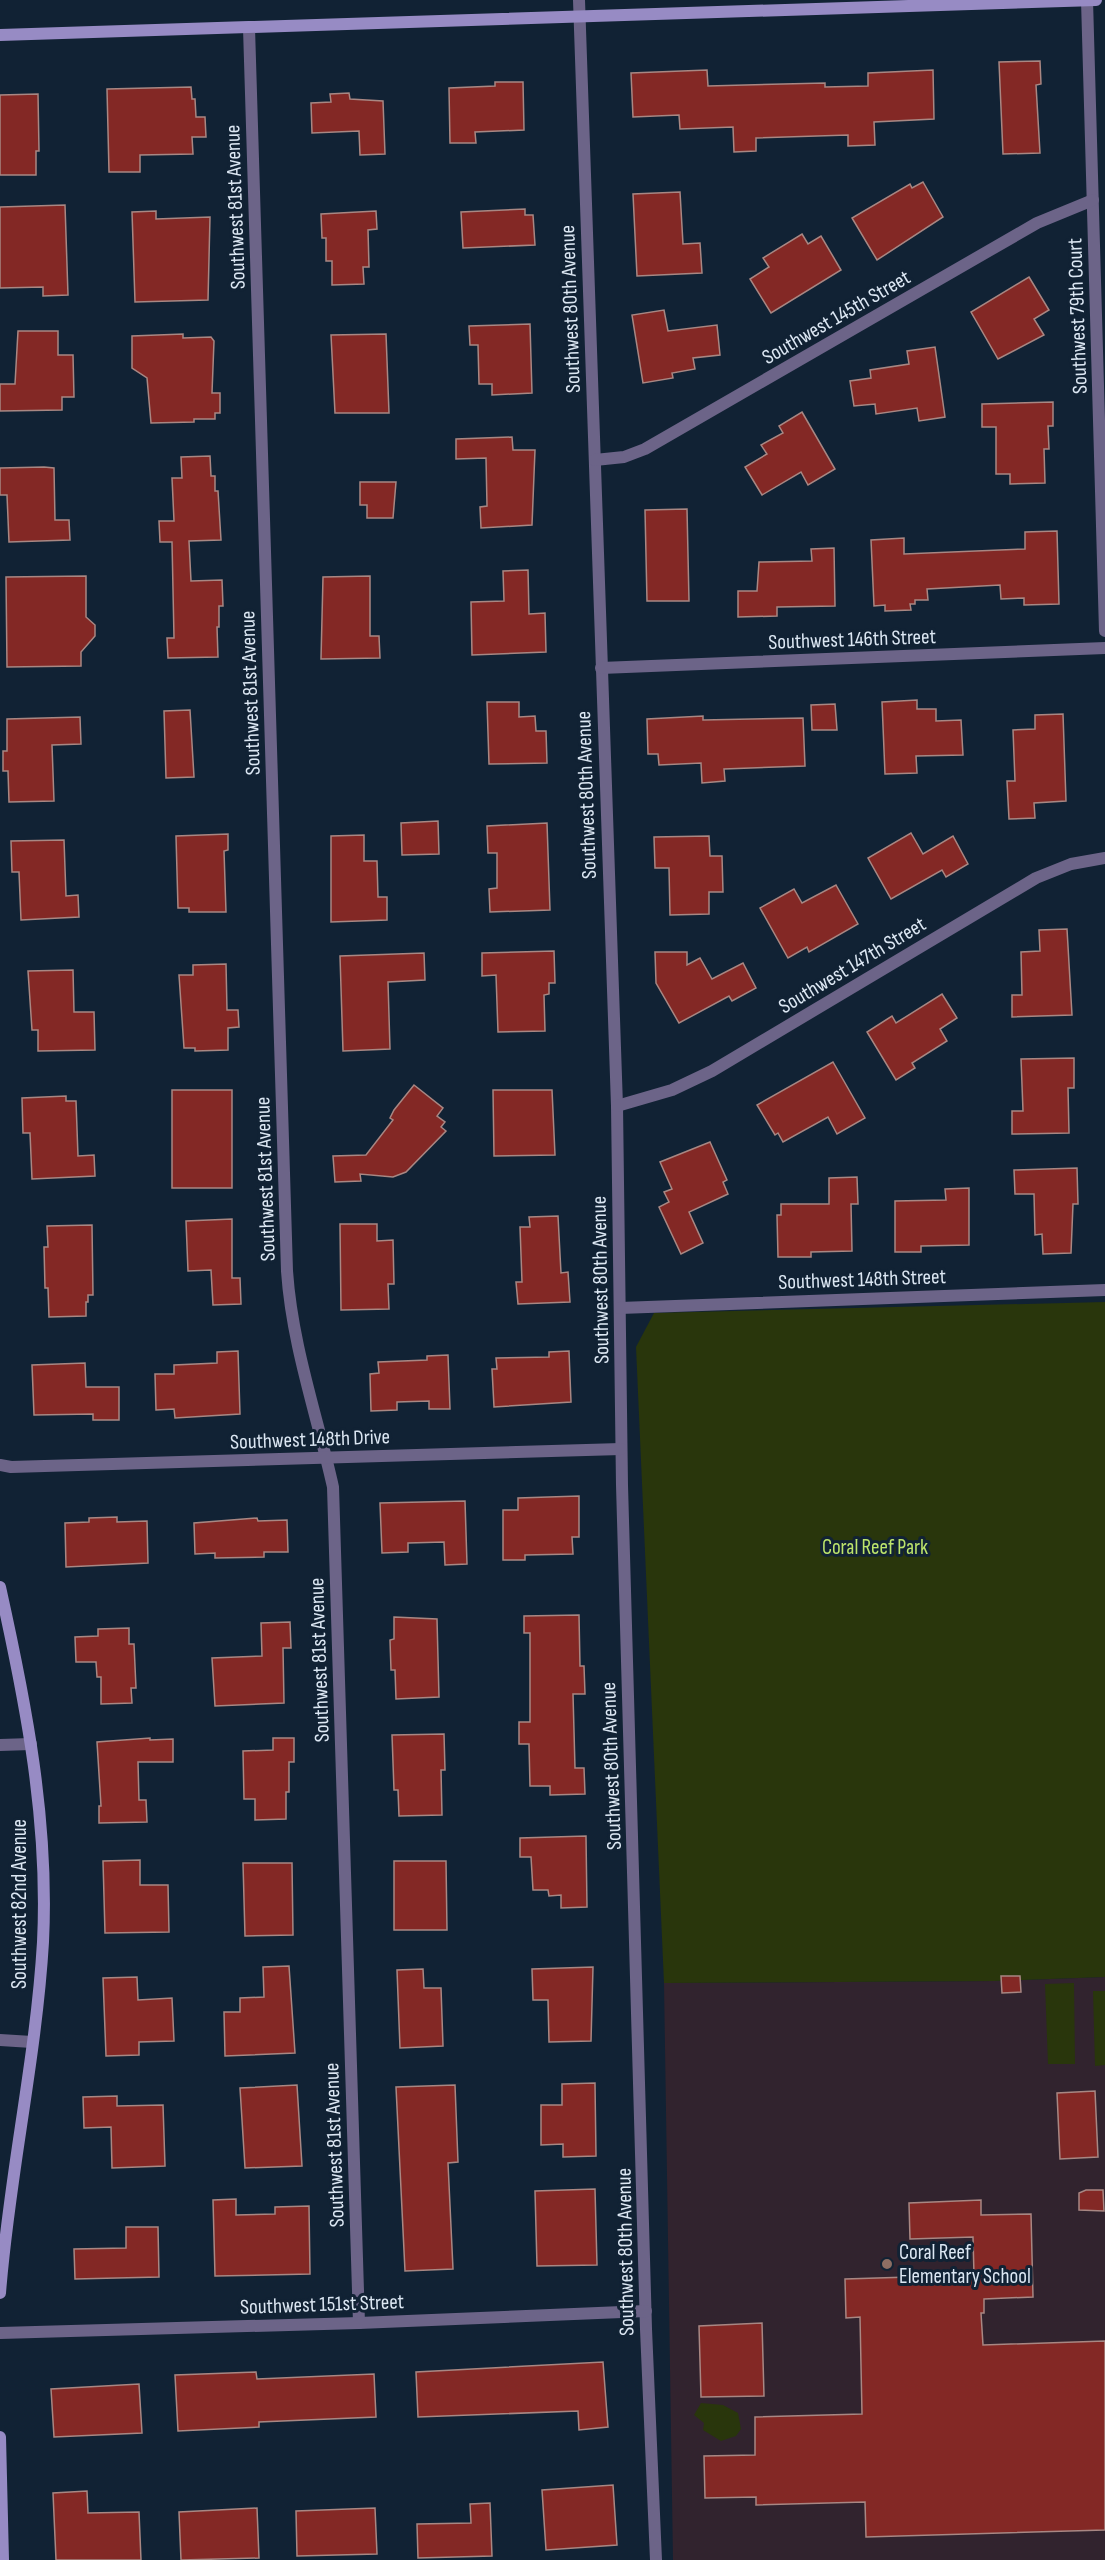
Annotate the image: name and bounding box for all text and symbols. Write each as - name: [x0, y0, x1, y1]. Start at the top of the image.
- street label: Southwest 81st Avenue: [220, 124, 251, 290]
- street label: Southwest 80th Avenue: [555, 225, 586, 393]
- street label: Southwest 79th Court: [1062, 238, 1093, 394]
- street label: Southwest 145th Street: [758, 265, 915, 370]
- street label: Southwest 81st Avenue: [235, 610, 266, 776]
- street label: Southwest 146th Street: [768, 624, 936, 655]
- street label: Southwest 80th Avenue: [571, 711, 602, 879]
- street label: Southwest 147th Street: [774, 912, 930, 1019]
- street label: Southwest 81st Avenue: [250, 1096, 281, 1262]
- street label: Southwest 80th Avenue: [587, 1196, 614, 1364]
- street label: Southwest 148th Street: [778, 1264, 946, 1295]
- street label: Southwest 148th Drive: [230, 1424, 390, 1455]
- park label: Coral Reef Park: [822, 1535, 928, 1560]
- street label: Southwest 81st Avenue: [304, 1577, 335, 1743]
- street label: Southwest 80th Avenue: [596, 1682, 627, 1850]
- street label: Southwest 82nd Avenue: [7, 1819, 32, 1989]
- street label: Southwest 81st Avenue: [319, 2062, 350, 2228]
- street label: Southwest 80th Avenue: [612, 2168, 639, 2336]
- place label: Coral Reef Elementary School: [899, 2240, 1031, 2289]
- marker: Coral Reef Elementary School: [880, 2257, 894, 2271]
- street label: Southwest 151st Street: [240, 2289, 404, 2320]

